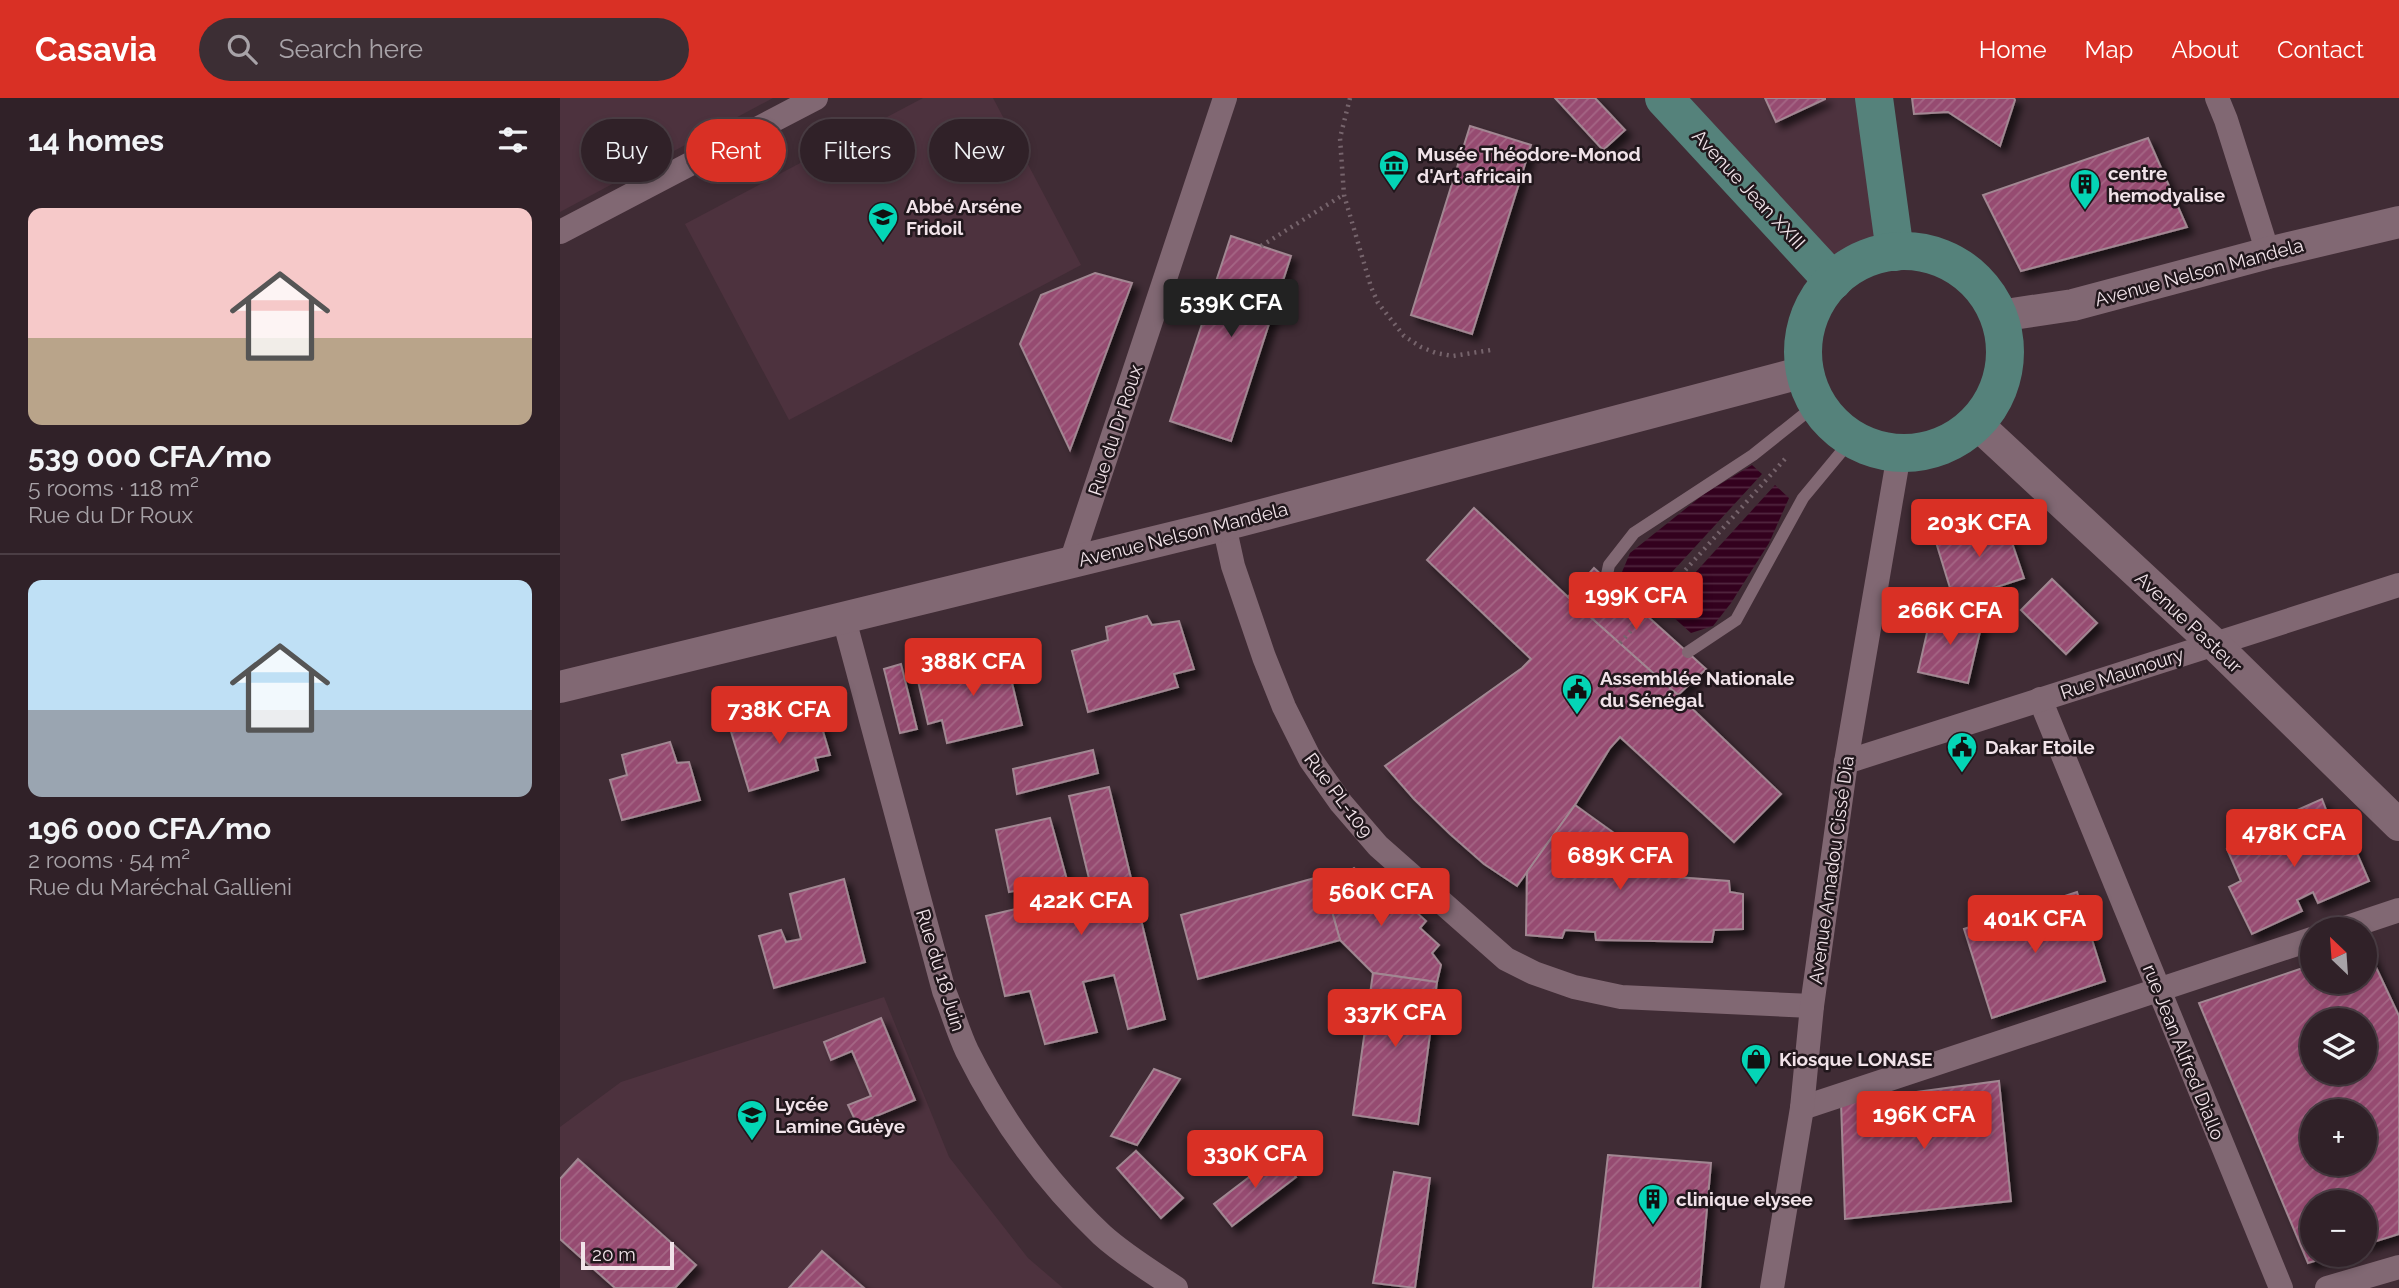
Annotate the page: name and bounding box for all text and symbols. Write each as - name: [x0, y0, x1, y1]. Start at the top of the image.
- search box: [199, 18, 689, 81]
- text: Casavia: [35, 30, 157, 69]
- icon: search: [223, 30, 261, 68]
- text: Search here: [279, 34, 423, 64]
- text: Home: [1979, 35, 2047, 64]
- text: Map: [2085, 35, 2133, 64]
- text: About: [2171, 35, 2239, 64]
- text: Contact: [2277, 35, 2364, 64]
- chip: Buy: [581, 119, 672, 182]
- chip: Rent: [686, 119, 786, 182]
- chip: Filters: [800, 119, 915, 182]
- chip: New: [929, 119, 1029, 182]
- icon: filters: [494, 121, 532, 159]
- text: 14 homes: [28, 123, 164, 158]
- street label: Avenue Jean XXIII: [1688, 125, 1810, 253]
- place label: Musée Théodore-Monod d'Art africain: [1417, 143, 1641, 187]
- museum icon: Musée Théodore-Monod d'Art africain: [1377, 148, 1411, 192]
- place label: centre hemodyalise: [2108, 162, 2225, 206]
- building icon: centre hemodyalise: [2068, 167, 2102, 211]
- place label: Abbé Arséne Fridoil: [906, 195, 1022, 239]
- school or university icon: Abbé Arséne Fridoil: [866, 200, 900, 244]
- street label: Avenue Nelson Mandela: [2092, 234, 2306, 310]
- icon: home: [217, 253, 343, 379]
- pin: 539K CFA: [1159, 280, 1303, 339]
- text: 539K CFA: [1179, 288, 1283, 315]
- street label: Rue du Dr Roux: [1083, 361, 1147, 498]
- text: 539 000 CFA/mo: [28, 439, 271, 474]
- text: 5 rooms · 118 m²: [28, 474, 199, 501]
- street label: Avenue Nelson Mandela: [1076, 497, 1290, 571]
- pin: 203K CFA: [1907, 500, 2051, 559]
- text: Rue du Dr Roux: [28, 501, 193, 528]
- text: 203K CFA: [1927, 508, 2031, 535]
- street label: Avenue Pasteur: [2131, 567, 2247, 677]
- pin: 199K CFA: [1564, 573, 1708, 632]
- text: 199K CFA: [1585, 581, 1687, 608]
- pin: 266K CFA: [1878, 588, 2022, 647]
- text: 266K CFA: [1898, 596, 2002, 623]
- icon: home: [217, 625, 343, 751]
- pin: 388K CFA: [901, 638, 1045, 698]
- street label: Rue Maunoury: [2058, 643, 2186, 703]
- text: 388K CFA: [921, 647, 1025, 674]
- place label: Assemblée Nationale du Sénégal: [1600, 667, 1795, 711]
- public building icon: Assemblée Nationale du Sénégal: [1560, 672, 1594, 716]
- pin: 738K CFA: [707, 686, 851, 746]
- text: 738K CFA: [727, 695, 831, 722]
- public building icon: Dakar Etoile: [1945, 730, 1979, 774]
- place label: Dakar Etoile: [1985, 736, 2095, 758]
- street label: Rue PL-109: [1300, 748, 1378, 842]
- street label: Avenue Amadou Cissé Dia: [1804, 754, 1858, 986]
- pin: 478K CFA: [2222, 810, 2366, 869]
- text: 196 000 CFA/mo: [28, 811, 271, 846]
- text: 478K CFA: [2242, 818, 2346, 845]
- pin: 689K CFA: [1548, 832, 1692, 892]
- text: 689K CFA: [1567, 841, 1673, 868]
- text: 2 rooms · 54 m²: [28, 846, 190, 873]
- pin: 560K CFA: [1309, 868, 1453, 928]
- text: Rue du Maréchal Gallieni: [28, 873, 292, 900]
- text: 560K CFA: [1329, 877, 1433, 904]
- pin: 422K CFA: [1009, 878, 1153, 937]
- text: 422K CFA: [1030, 886, 1132, 913]
- pin: 401K CFA: [1963, 896, 2107, 955]
- text: 401K CFA: [1984, 904, 2086, 931]
- street label: Rue du 18 Juin: [912, 906, 970, 1034]
- north arrow: [2300, 917, 2376, 994]
- map controls: [2300, 917, 2377, 1267]
- street label: rue Jean Alfred Diallo: [2139, 961, 2229, 1143]
- pin: 337K CFA: [1323, 990, 1467, 1049]
- text: 337K CFA: [1344, 998, 1446, 1025]
- button: layers: [2300, 1008, 2377, 1085]
- shop icon: Kiosque LONASE: [1739, 1042, 1773, 1086]
- place label: Kiosque LONASE: [1779, 1048, 1933, 1070]
- pin: 196K CFA: [1852, 1091, 1996, 1151]
- place label: Lycée Lamine Guèye: [775, 1093, 905, 1137]
- school or university icon: Lycée Lamine Guèye: [735, 1098, 769, 1142]
- button: +: [2300, 1099, 2377, 1176]
- text: 196K CFA: [1873, 1100, 1975, 1127]
- pin: 330K CFA: [1183, 1130, 1327, 1190]
- text: 330K CFA: [1203, 1139, 1307, 1166]
- building icon: clinique elysee: [1636, 1182, 1670, 1226]
- place label: clinique elysee: [1676, 1188, 1813, 1210]
- button: −: [2300, 1190, 2377, 1267]
- scale bar: [581, 1239, 674, 1271]
- text: 20 m: [592, 1243, 636, 1265]

